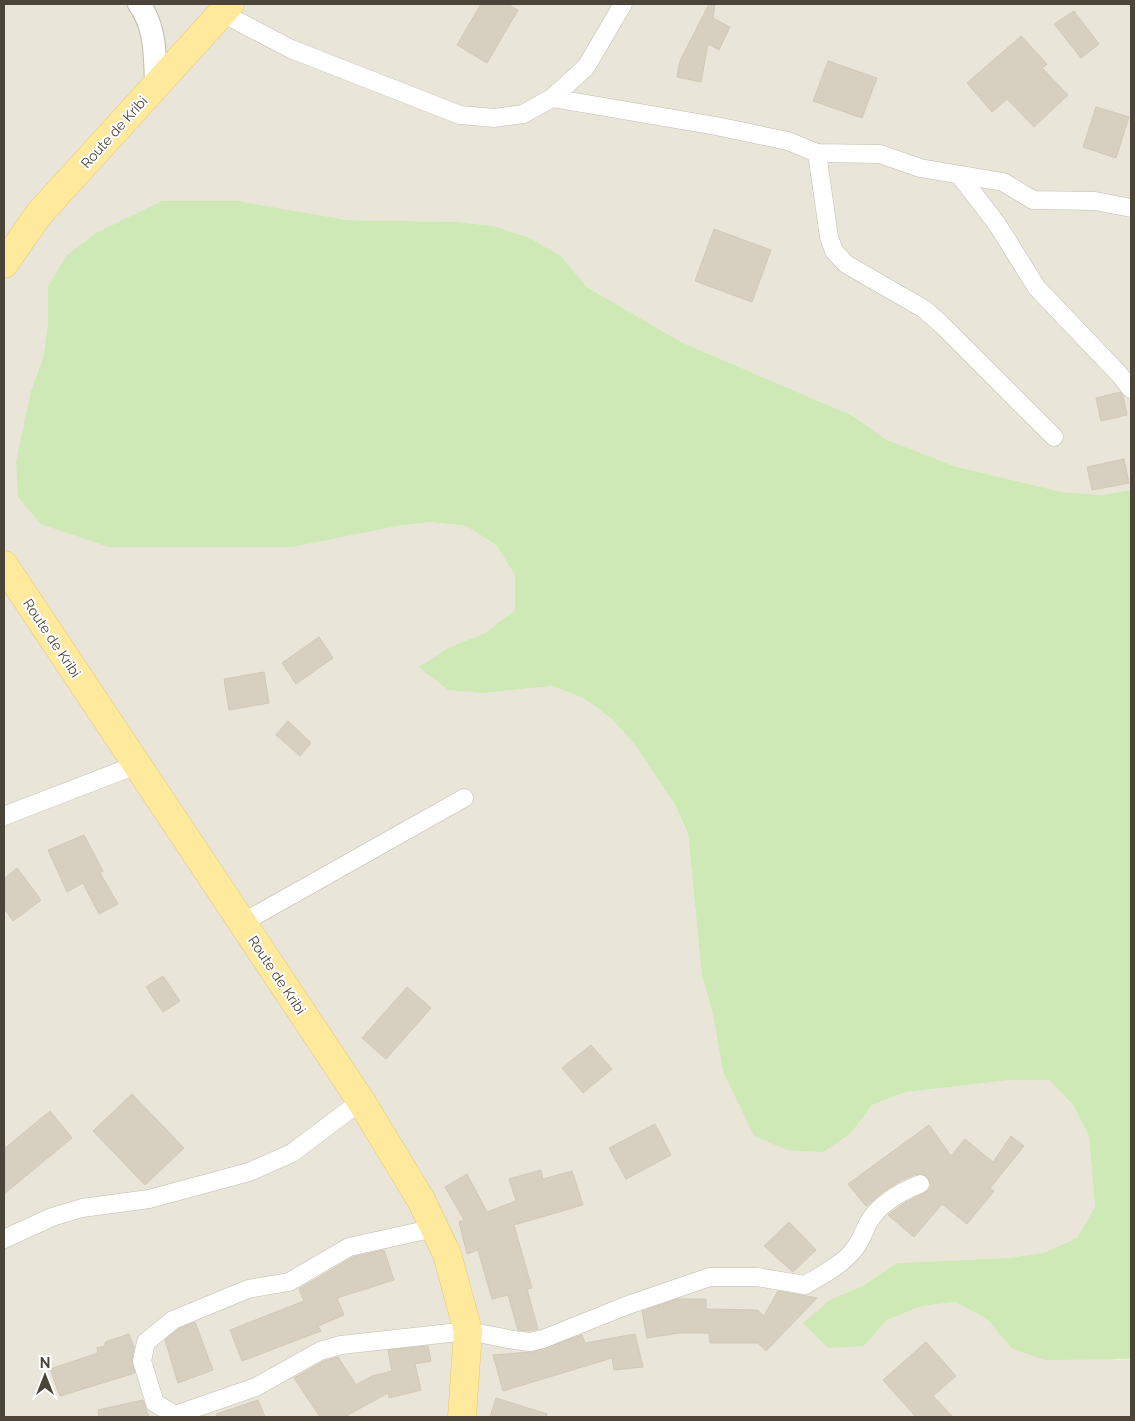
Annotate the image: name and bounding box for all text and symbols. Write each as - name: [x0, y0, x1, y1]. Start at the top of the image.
- street label: Route de Kribi: [78, 93, 150, 171]
- street label: Route de Kribi: [20, 596, 84, 680]
- street label: Route de Kribi: [245, 933, 309, 1017]
- north arrow: [20, 1351, 70, 1401]
- text: N: [40, 1355, 50, 1371]

